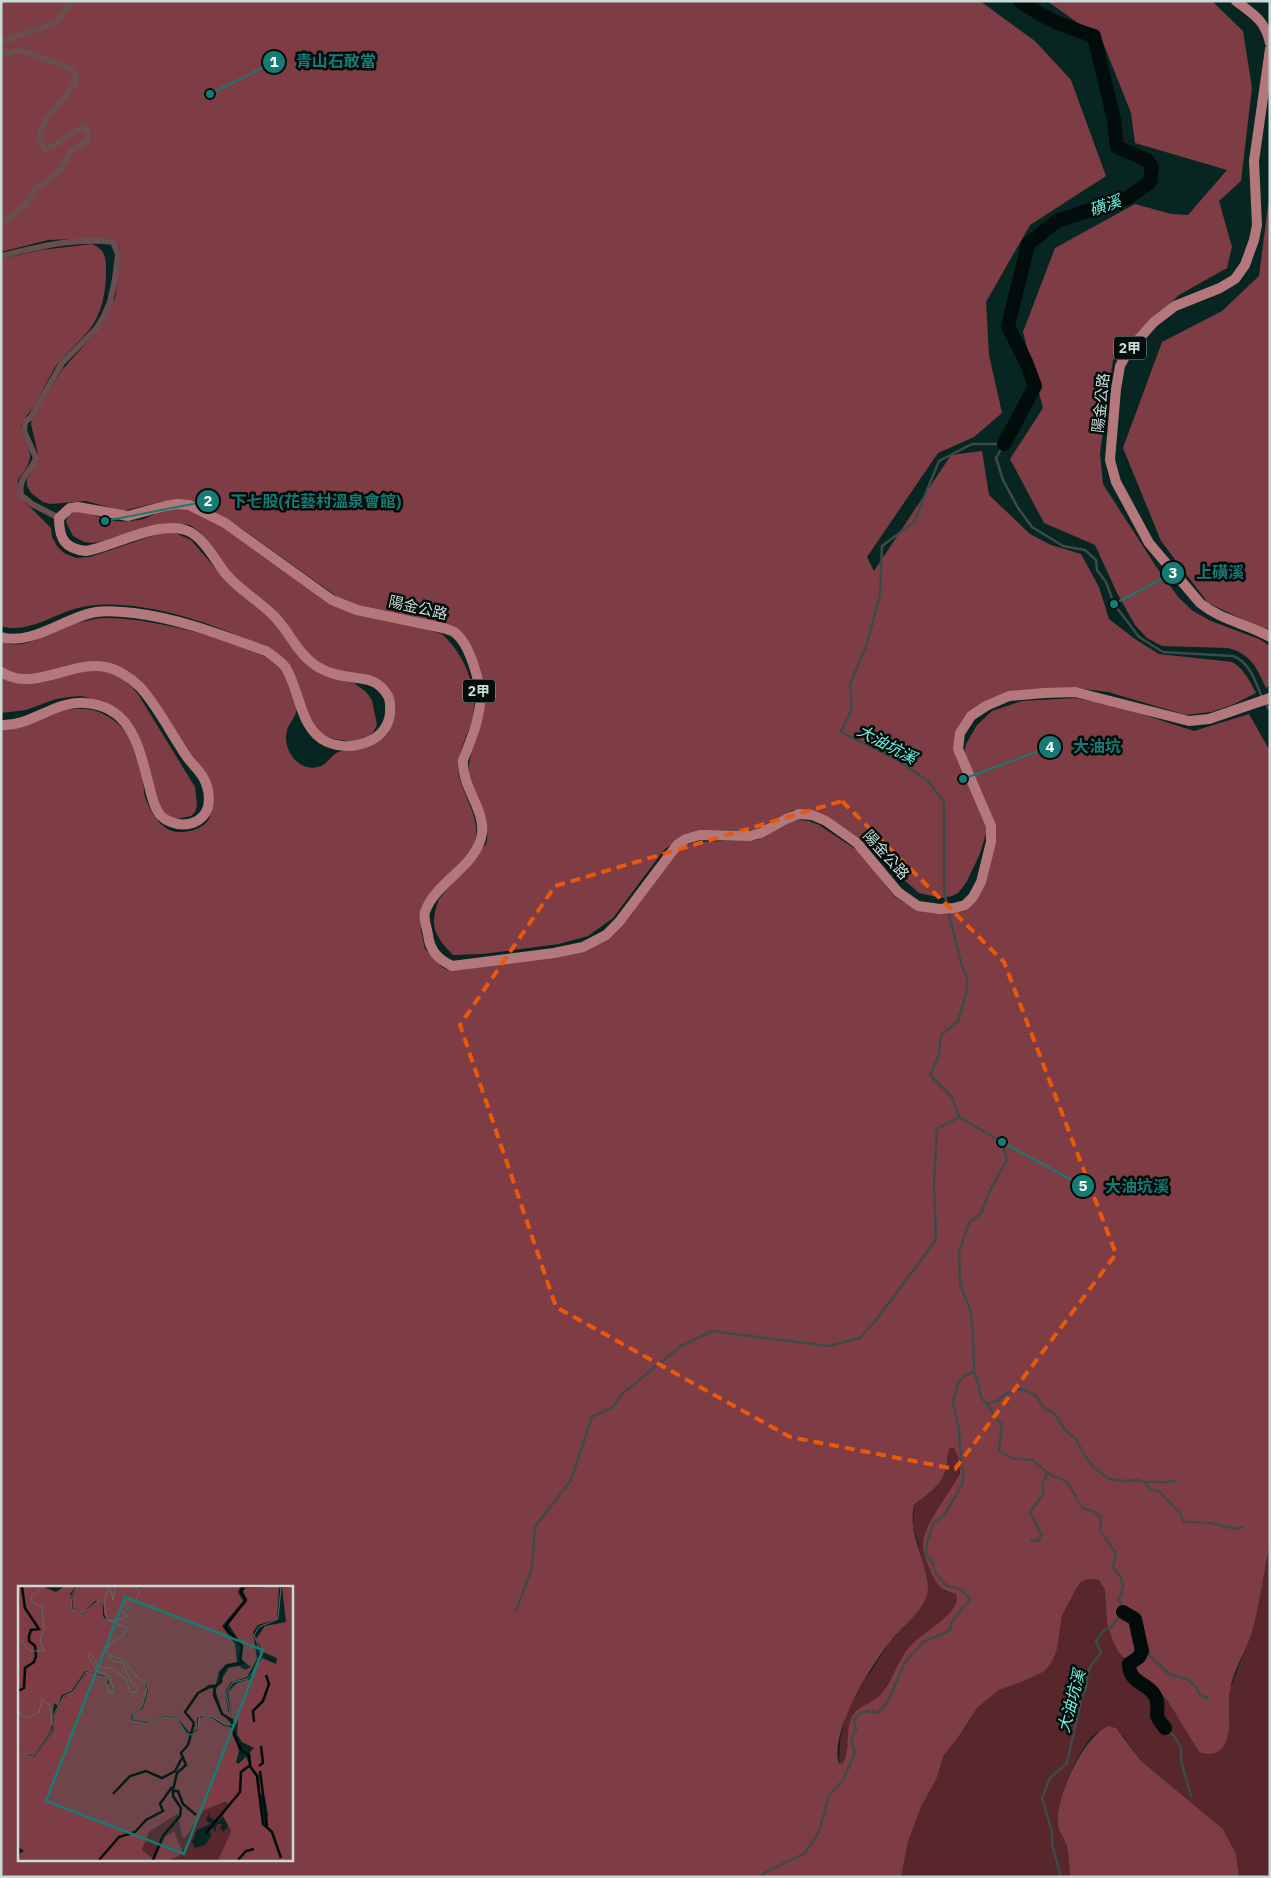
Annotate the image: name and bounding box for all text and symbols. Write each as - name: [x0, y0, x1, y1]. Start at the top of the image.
- callout: 青山石敢當: [261, 46, 386, 77]
- text: 青山石敢當: [296, 51, 376, 71]
- text: 1: [269, 52, 279, 71]
- water label: 磺溪: [1087, 190, 1125, 220]
- road number: 2甲: [1114, 336, 1146, 359]
- street label: 陽金公路: [1088, 372, 1113, 434]
- callout: 下七股(花藝村溫泉會館): [195, 486, 411, 517]
- text: 2: [203, 491, 213, 510]
- text: 下七股(花藝村溫泉會館): [231, 491, 401, 511]
- callout: 上磺溪: [1161, 557, 1254, 588]
- text: 上磺溪: [1196, 562, 1244, 582]
- text: 3: [1168, 563, 1178, 582]
- street label: 陽金公路: [387, 592, 449, 624]
- road number: 2甲: [463, 679, 495, 702]
- water label: 大油坑溪: [854, 720, 922, 769]
- callout: 大油坑: [1038, 731, 1131, 762]
- text: 大油坑: [1073, 736, 1121, 756]
- text: 4: [1045, 737, 1055, 756]
- street label: 陽金公路: [859, 826, 914, 883]
- callout: 大油坑溪: [1070, 1171, 1179, 1202]
- text: 5: [1078, 1176, 1088, 1195]
- text: 大油坑溪: [1105, 1176, 1169, 1196]
- inset map: [18, 1586, 292, 1860]
- water label: 大油坑溪: [1053, 1666, 1089, 1735]

